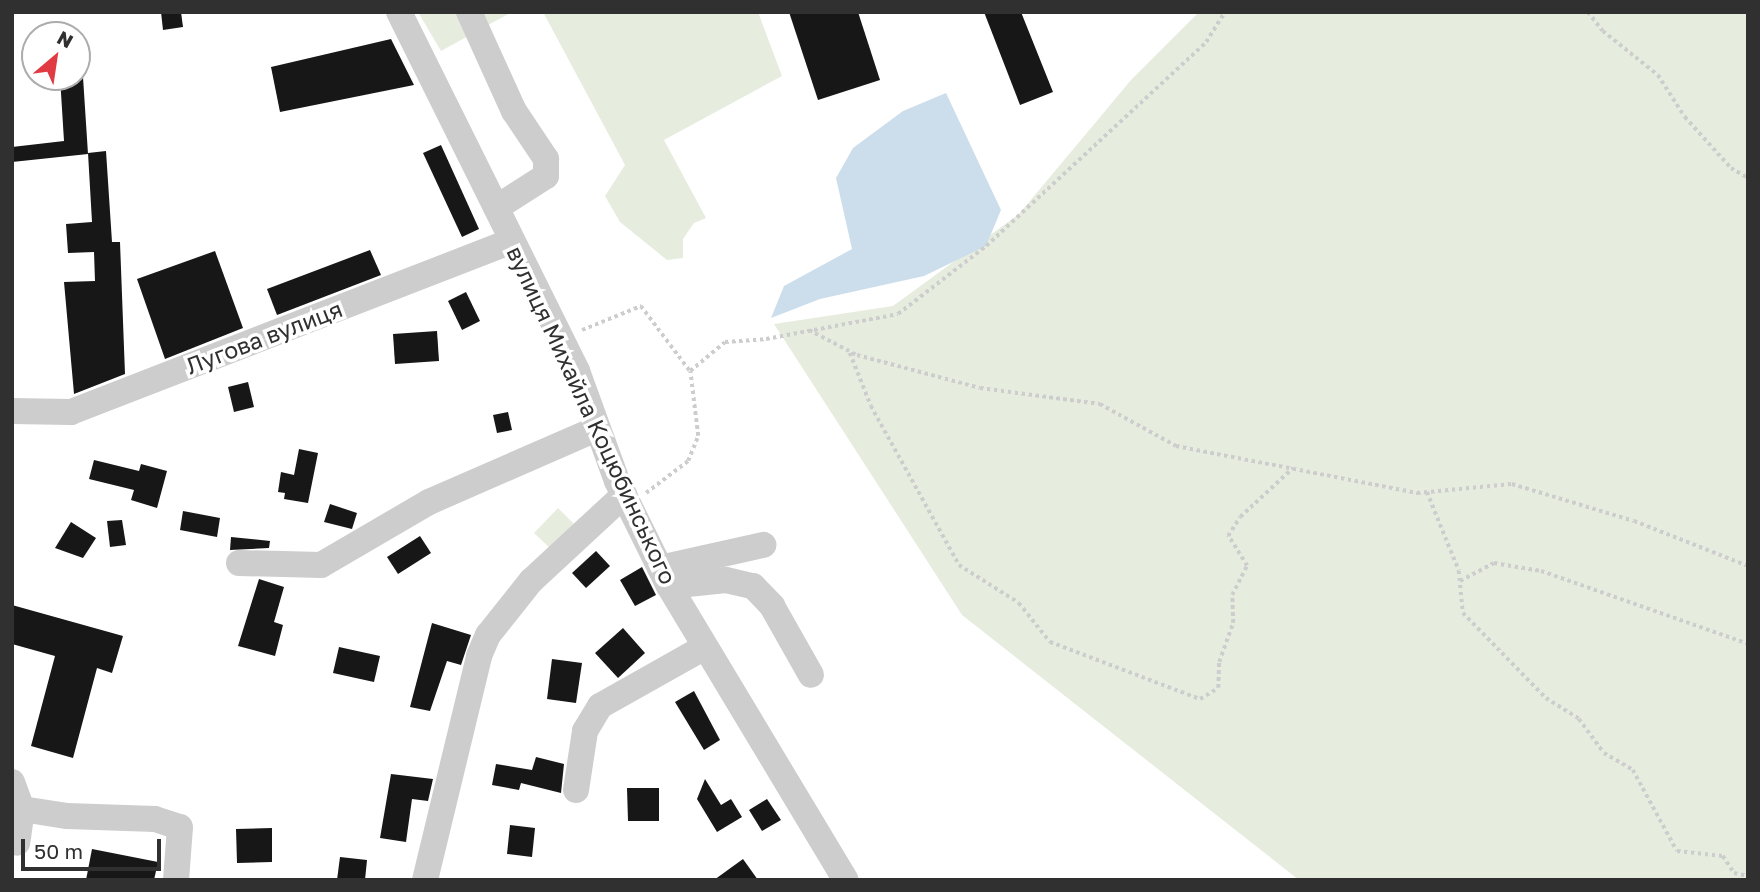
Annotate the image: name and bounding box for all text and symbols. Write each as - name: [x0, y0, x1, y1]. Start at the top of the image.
- north arrow: [21, 21, 91, 91]
- text: N: [54, 25, 77, 53]
- street label: вулиця Михайла Коцюбинського: [501, 242, 683, 588]
- street label: Лугова вулиця: [182, 295, 346, 379]
- scale bar: [24, 826, 164, 870]
- text: 50 m: [34, 838, 83, 864]

